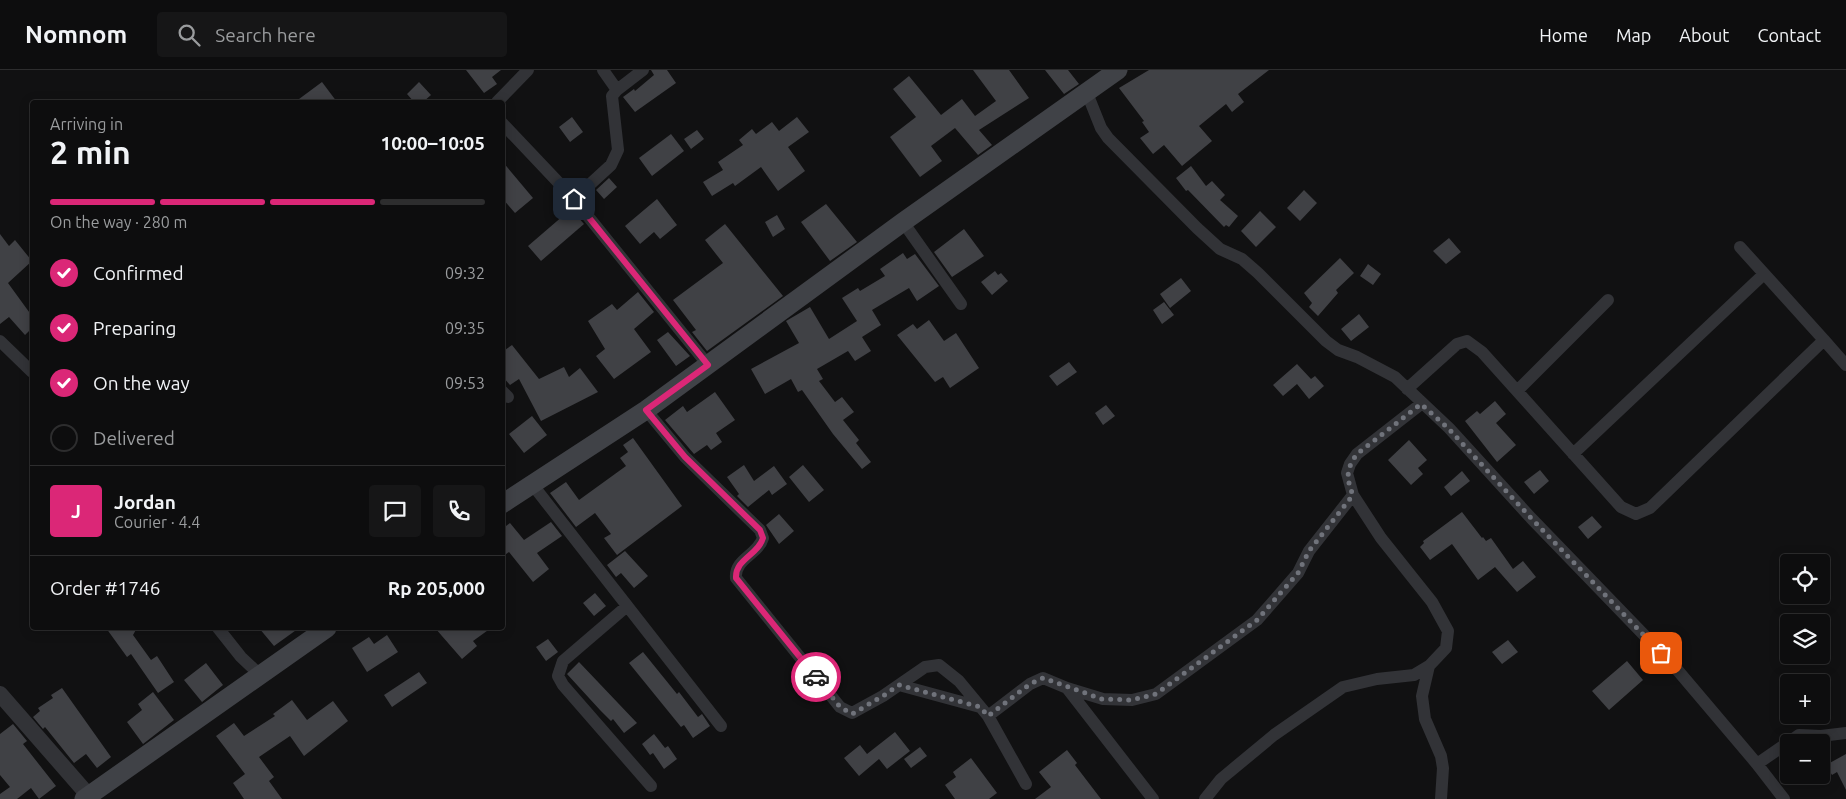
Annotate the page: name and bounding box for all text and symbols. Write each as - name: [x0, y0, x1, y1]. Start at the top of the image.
- search box: [157, 12, 507, 57]
- text: Nomnom: [25, 21, 127, 48]
- icon: search: [175, 21, 203, 49]
- text: Search here: [215, 24, 316, 46]
- text: Home: [1539, 25, 1588, 45]
- text: Map: [1616, 25, 1651, 45]
- text: About: [1679, 25, 1729, 45]
- text: Contact: [1757, 25, 1821, 45]
- text: Arriving in: [50, 115, 123, 133]
- text: 10:00–10:05: [380, 132, 485, 154]
- text: 2 min: [50, 134, 131, 170]
- pin: [553, 178, 595, 220]
- icon: home: [560, 185, 588, 213]
- text: On the way · 280 m: [50, 213, 187, 231]
- icon: check: [50, 259, 78, 287]
- text: Confirmed: [93, 262, 184, 284]
- text: 09:32: [445, 264, 485, 282]
- icon: check: [50, 314, 78, 342]
- text: Preparing: [93, 317, 177, 339]
- text: 09:35: [445, 319, 485, 337]
- icon: check: [50, 369, 78, 397]
- text: On the way: [93, 372, 190, 394]
- text: 09:53: [445, 374, 485, 392]
- text: Delivered: [93, 427, 175, 449]
- button: chat: [369, 485, 421, 537]
- button: phone: [433, 485, 485, 537]
- text: Jordan: [114, 491, 176, 513]
- text: J: [71, 500, 81, 522]
- text: Courier · 4.4: [114, 513, 200, 531]
- map controls: [1780, 554, 1830, 784]
- button: locate: [1780, 554, 1830, 604]
- text: Order #1746: [50, 577, 160, 599]
- text: Rp 205,000: [388, 577, 485, 599]
- button: layers: [1780, 614, 1830, 664]
- pin: [1640, 632, 1682, 674]
- icon: bag: [1647, 639, 1675, 667]
- courier: [791, 652, 841, 702]
- icon: car: [802, 663, 830, 691]
- button: +: [1780, 674, 1830, 724]
- button: −: [1780, 734, 1830, 784]

